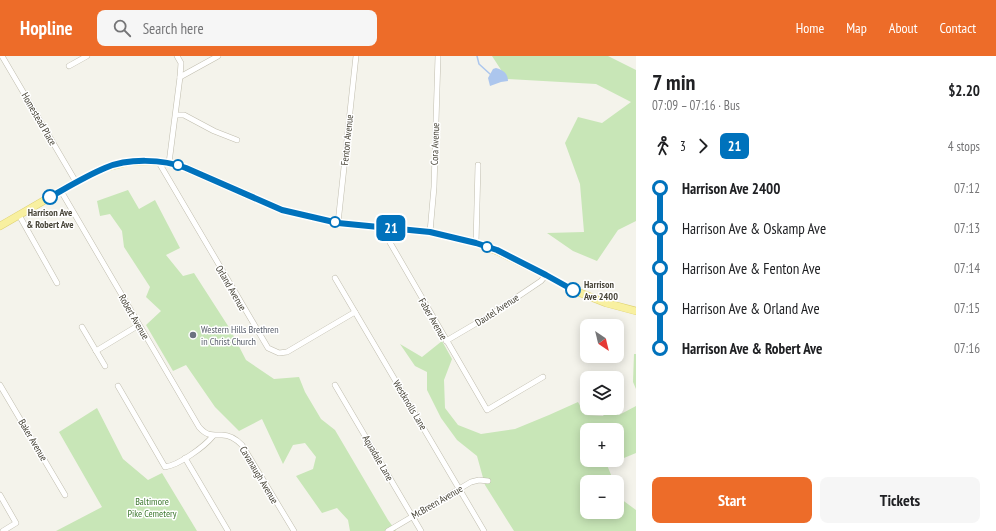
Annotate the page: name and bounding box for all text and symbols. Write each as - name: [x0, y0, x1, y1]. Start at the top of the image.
- search box: [97, 10, 377, 46]
- text: Hopline: [20, 16, 73, 40]
- icon: search: [111, 17, 133, 39]
- text: Search here: [143, 19, 204, 38]
- text: Home: [796, 19, 824, 37]
- text: Map: [846, 19, 867, 37]
- text: About: [889, 19, 918, 37]
- text: Contact: [940, 19, 976, 37]
- text: 7 min: [652, 68, 695, 96]
- text: $2.20: [948, 81, 980, 100]
- street label: Homestead Place: [19, 90, 59, 148]
- text: 07:09 – 07:16 · Bus: [652, 97, 740, 114]
- street label: Fenton Avenue: [338, 114, 356, 166]
- street label: Cora Avenue: [428, 123, 442, 165]
- icon: walk: [652, 135, 674, 157]
- icon: forward: [692, 135, 714, 157]
- text: 21: [728, 137, 741, 155]
- text: 3: [680, 138, 686, 155]
- text: 4 stops: [948, 138, 980, 155]
- unlabelled marker: [172, 159, 184, 171]
- text: Harrison Ave 2400: [682, 179, 780, 198]
- text: 07:12: [954, 180, 980, 197]
- marker: Harrison Ave & Robert Ave: [42, 189, 58, 205]
- place label: Harrison Ave & Robert Ave: [26, 206, 74, 231]
- line badge: 21: [373, 215, 409, 241]
- unlabelled marker: [329, 216, 341, 228]
- text: 21: [384, 219, 398, 237]
- text: Harrison Ave & Oskamp Ave: [682, 219, 826, 238]
- text: 07:13: [954, 220, 980, 237]
- unlabelled marker: [481, 241, 493, 253]
- text: Harrison Ave & Fenton Ave: [682, 259, 821, 278]
- text: 07:14: [954, 260, 980, 277]
- street label: Orland Avenue: [213, 263, 249, 313]
- place label: Harrison Ave 2400: [583, 278, 618, 303]
- marker: Harrison Ave 2400: [565, 282, 581, 298]
- street label: Dautel Avenue: [473, 291, 521, 329]
- street label: Robert Avenue: [116, 292, 152, 342]
- street label: Faber Avenue: [416, 296, 450, 342]
- text: Harrison Ave & Orland Ave: [682, 299, 820, 318]
- text: 07:15: [954, 300, 980, 317]
- north arrow: [580, 319, 624, 363]
- map controls: [580, 319, 624, 519]
- place label: Western Hills Brethren in Christ Church: [201, 323, 279, 348]
- marker: Western Hills Brethren in Christ Church: [188, 330, 198, 340]
- text: Harrison Ave & Robert Ave: [682, 339, 822, 358]
- text: 07:16: [954, 340, 980, 357]
- button: layers: [580, 371, 624, 415]
- street label: Westknolls Lane: [390, 378, 430, 432]
- street label: Baker Avenue: [15, 417, 51, 463]
- button: +: [580, 423, 624, 467]
- street label: Aquadale Lane: [360, 433, 396, 483]
- street label: Cavanaugh Avenue: [237, 444, 281, 506]
- button: −: [580, 475, 624, 519]
- button: Start: [652, 477, 812, 523]
- button: Tickets: [820, 477, 980, 523]
- street label: McBreen Avenue: [409, 482, 465, 522]
- park label: Baltimore Pike Cemetery: [127, 495, 177, 520]

